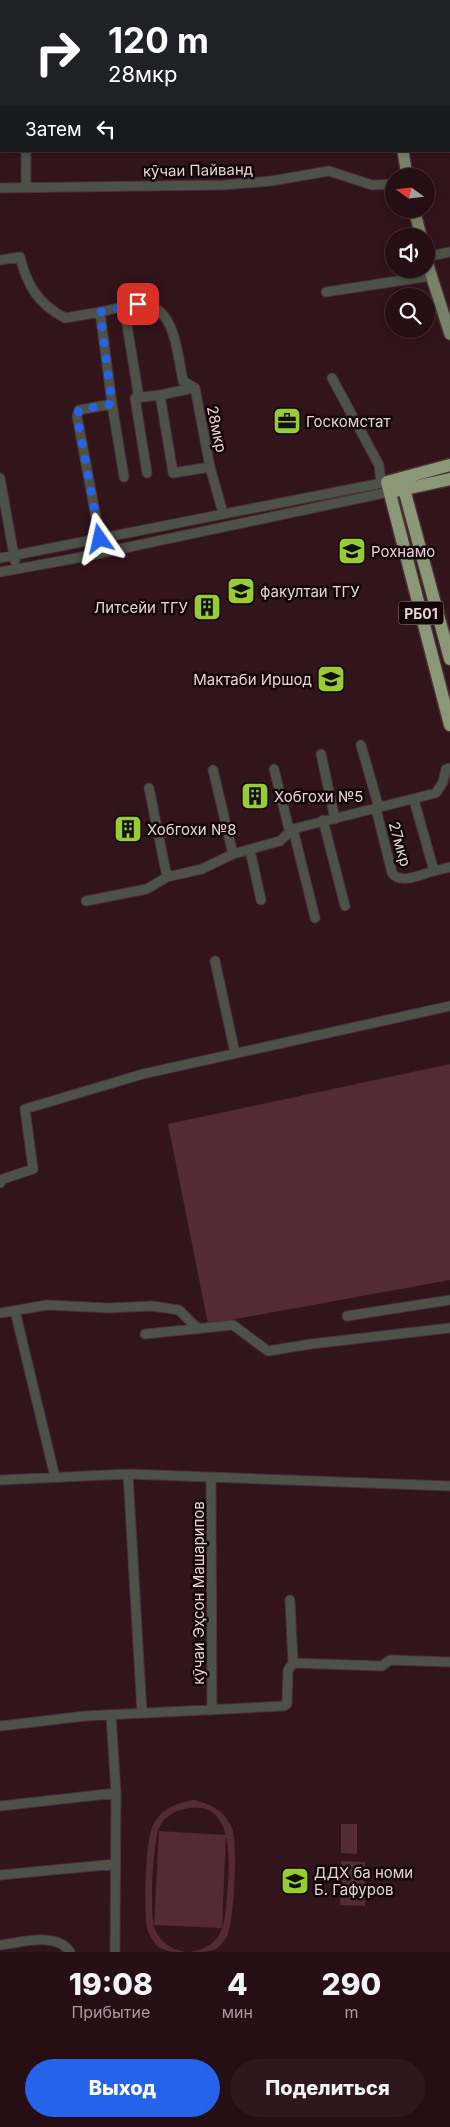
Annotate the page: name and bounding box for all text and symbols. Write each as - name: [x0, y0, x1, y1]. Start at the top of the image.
- text: 120 m: [108, 19, 209, 61]
- icon: right: [25, 20, 90, 85]
- text: 28мкр: [108, 61, 177, 87]
- icon: left: [92, 115, 120, 143]
- text: Затем: [25, 118, 82, 141]
- street label: кӯчаи Пайванд: [143, 160, 253, 180]
- north arrow: [385, 168, 435, 218]
- map controls: [385, 168, 435, 338]
- button: sound: [385, 228, 435, 278]
- pin: [117, 283, 159, 325]
- button: search: [385, 288, 435, 338]
- icon: arrive: [124, 290, 152, 318]
- street label: 28мкр: [203, 404, 231, 454]
- office icon: Госкомстат: [272, 406, 302, 436]
- place label: Госкомстат: [306, 412, 390, 431]
- position arrow: [73, 512, 125, 564]
- school or university icon: Рохнамо: [337, 536, 367, 566]
- place label: Рохнамо: [371, 542, 435, 561]
- school or university icon: факултаи ТГУ: [226, 576, 256, 606]
- place label: факултаи ТГУ: [260, 582, 360, 601]
- building icon: Литсейи ТГУ: [192, 592, 222, 622]
- place label: Литсейи ТГУ: [94, 598, 189, 617]
- road number: РБ01: [398, 602, 444, 624]
- school or university icon: Мактаби Иршод: [316, 664, 346, 694]
- place label: Мактаби Иршод: [193, 670, 312, 689]
- building icon: Хобгохи №5: [240, 781, 270, 811]
- place label: Хобгохи №5: [274, 787, 363, 806]
- building icon: Хобгохи №8: [113, 814, 143, 844]
- street label: 27мкр: [385, 819, 415, 869]
- place label: Хобгохи №8: [147, 820, 237, 839]
- street label: кӯчаи Эҳсон Машарипов: [189, 1501, 208, 1685]
- place label: ДДХ ба номи Б. Гафуров: [314, 1863, 413, 1899]
- school or university icon: ДДХ ба номи Б. Гафуров: [280, 1866, 310, 1896]
- text: 19:08: [69, 1966, 153, 2002]
- text: 4: [227, 1966, 248, 2002]
- text: 290: [322, 1966, 381, 2002]
- text: Прибытие: [71, 2002, 150, 2022]
- text: мин: [222, 2002, 253, 2022]
- text: m: [344, 2002, 358, 2022]
- button: Выход: [25, 2059, 220, 2117]
- button: Поделиться: [230, 2059, 425, 2117]

